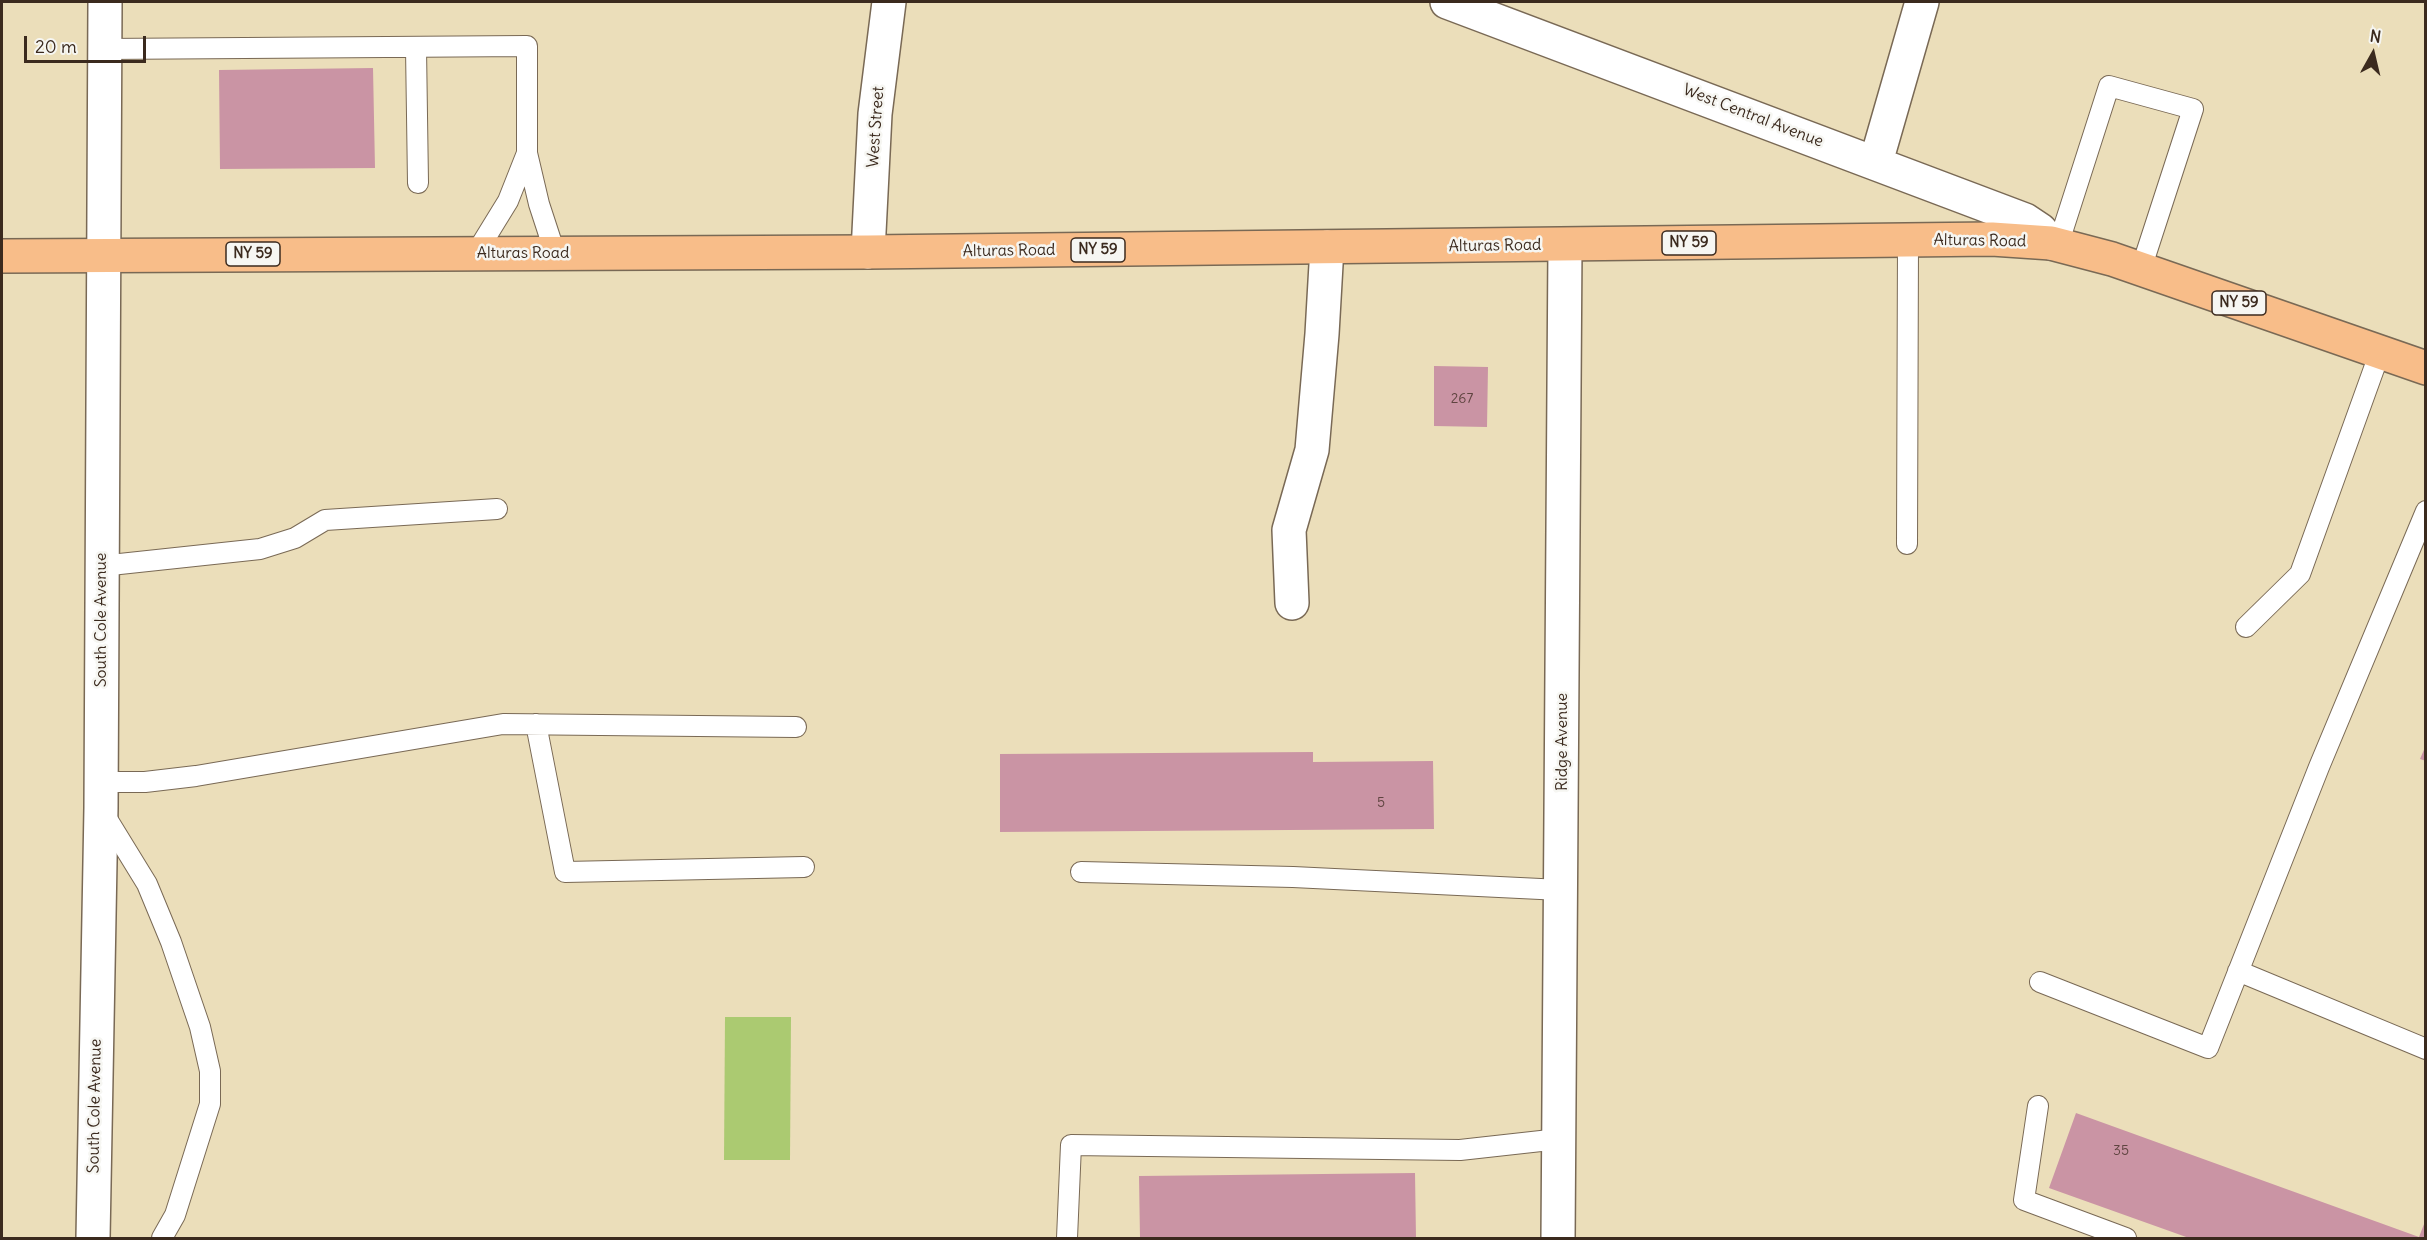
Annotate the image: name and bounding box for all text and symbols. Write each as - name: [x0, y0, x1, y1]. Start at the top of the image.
- scale bar: [27, 24, 148, 62]
- north arrow: [2343, 24, 2403, 84]
- text: N: [2369, 26, 2382, 47]
- text: 20 m: [35, 35, 77, 58]
- street label: West Central Avenue: [1680, 80, 1826, 152]
- street label: West Street: [864, 86, 888, 168]
- road number: NY 59: [1662, 231, 1716, 255]
- street label: Alturas Road: [1933, 231, 2027, 251]
- street label: Alturas Road: [1448, 236, 1542, 256]
- road number: NY 59: [1071, 238, 1125, 262]
- street label: Alturas Road: [962, 241, 1056, 261]
- road number: NY 59: [226, 242, 280, 266]
- street label: Alturas Road: [477, 243, 569, 263]
- road number: NY 59: [2212, 291, 2266, 315]
- house number: 267: [1451, 391, 1473, 407]
- street label: South Cole Avenue: [91, 553, 111, 687]
- street label: Ridge Avenue: [1552, 693, 1572, 791]
- house number: 5: [1377, 795, 1385, 811]
- street label: South Cole Avenue: [84, 1039, 106, 1173]
- house number: 35: [2113, 1143, 2129, 1159]

